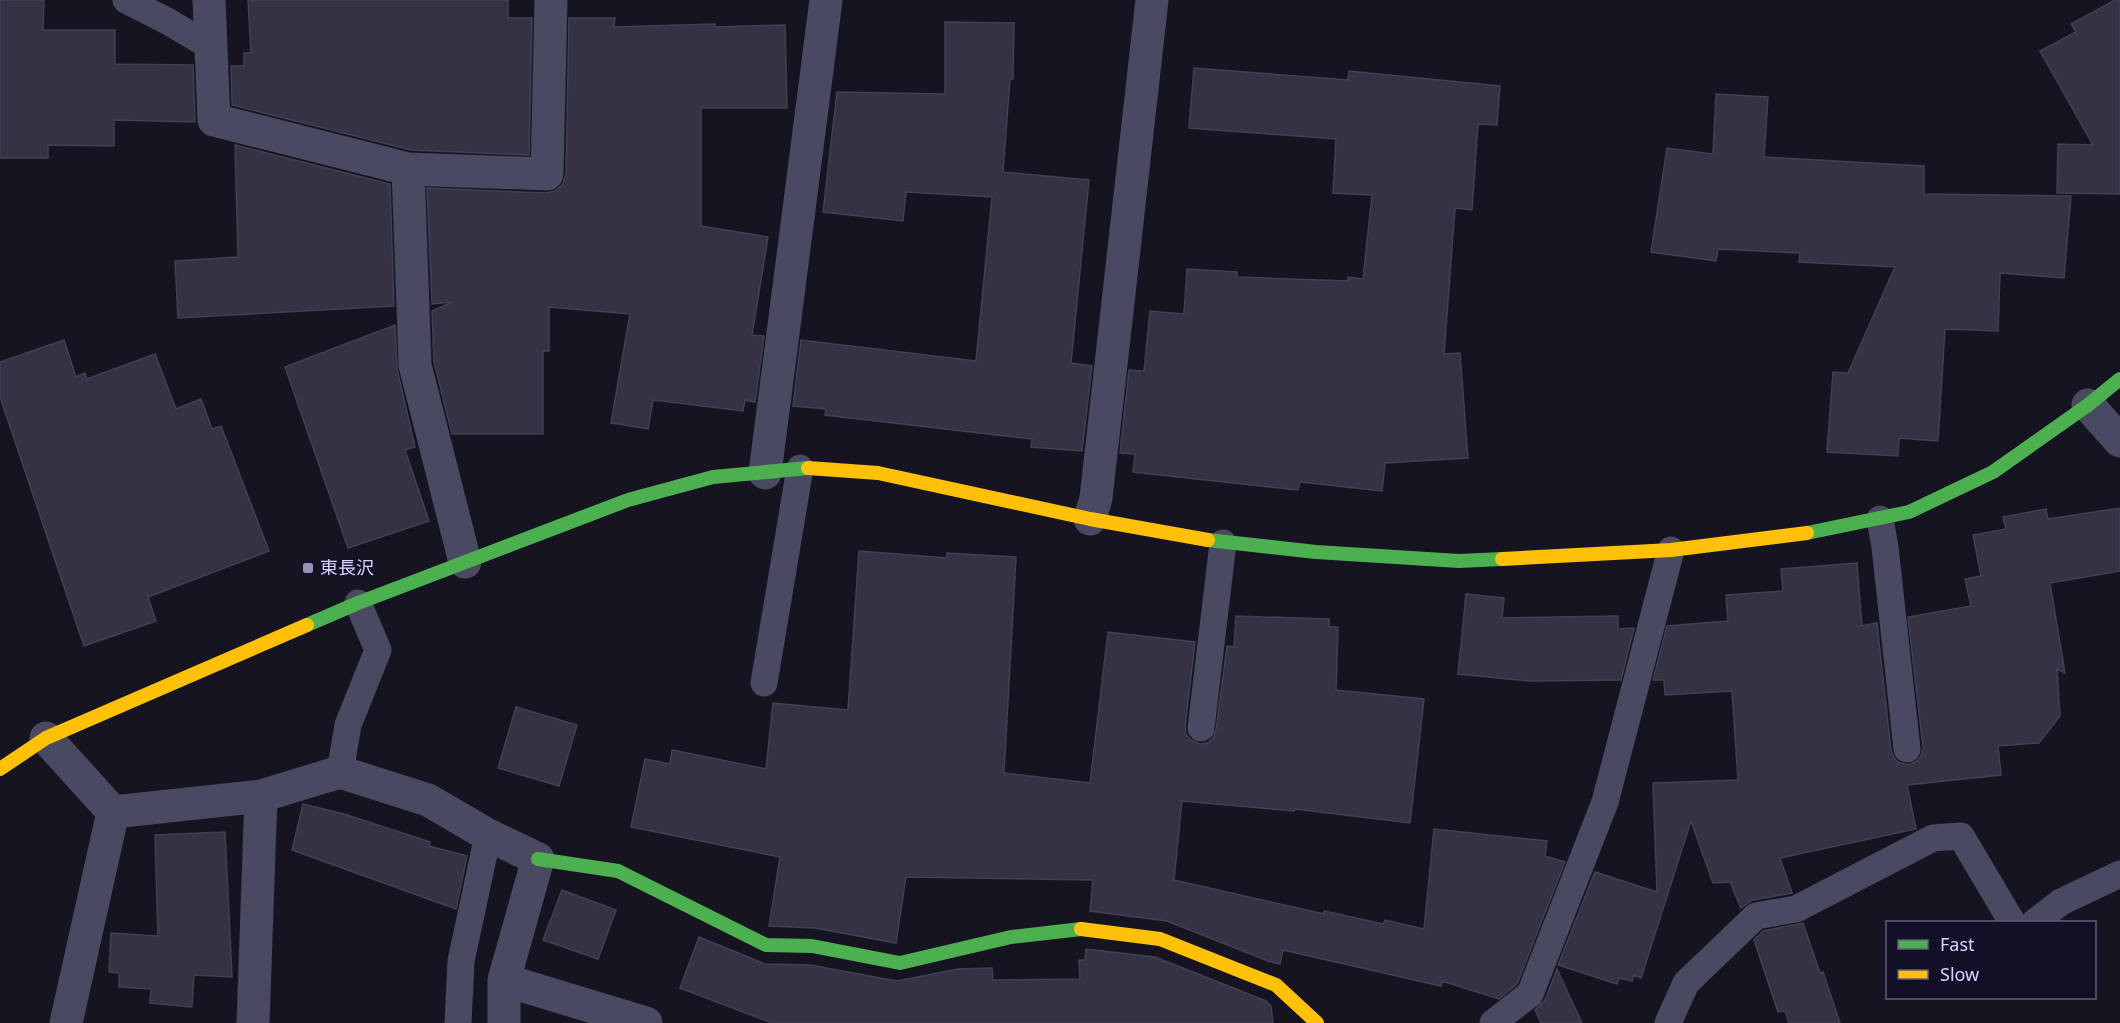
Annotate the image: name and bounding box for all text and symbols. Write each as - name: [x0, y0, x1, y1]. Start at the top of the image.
- place label: 東長沢: [320, 555, 374, 579]
- marker: 東長沢: [301, 561, 315, 575]
- legend: [1886, 921, 2096, 999]
- text: Fast: [1940, 932, 1975, 956]
- text: Slow: [1940, 962, 1979, 986]

